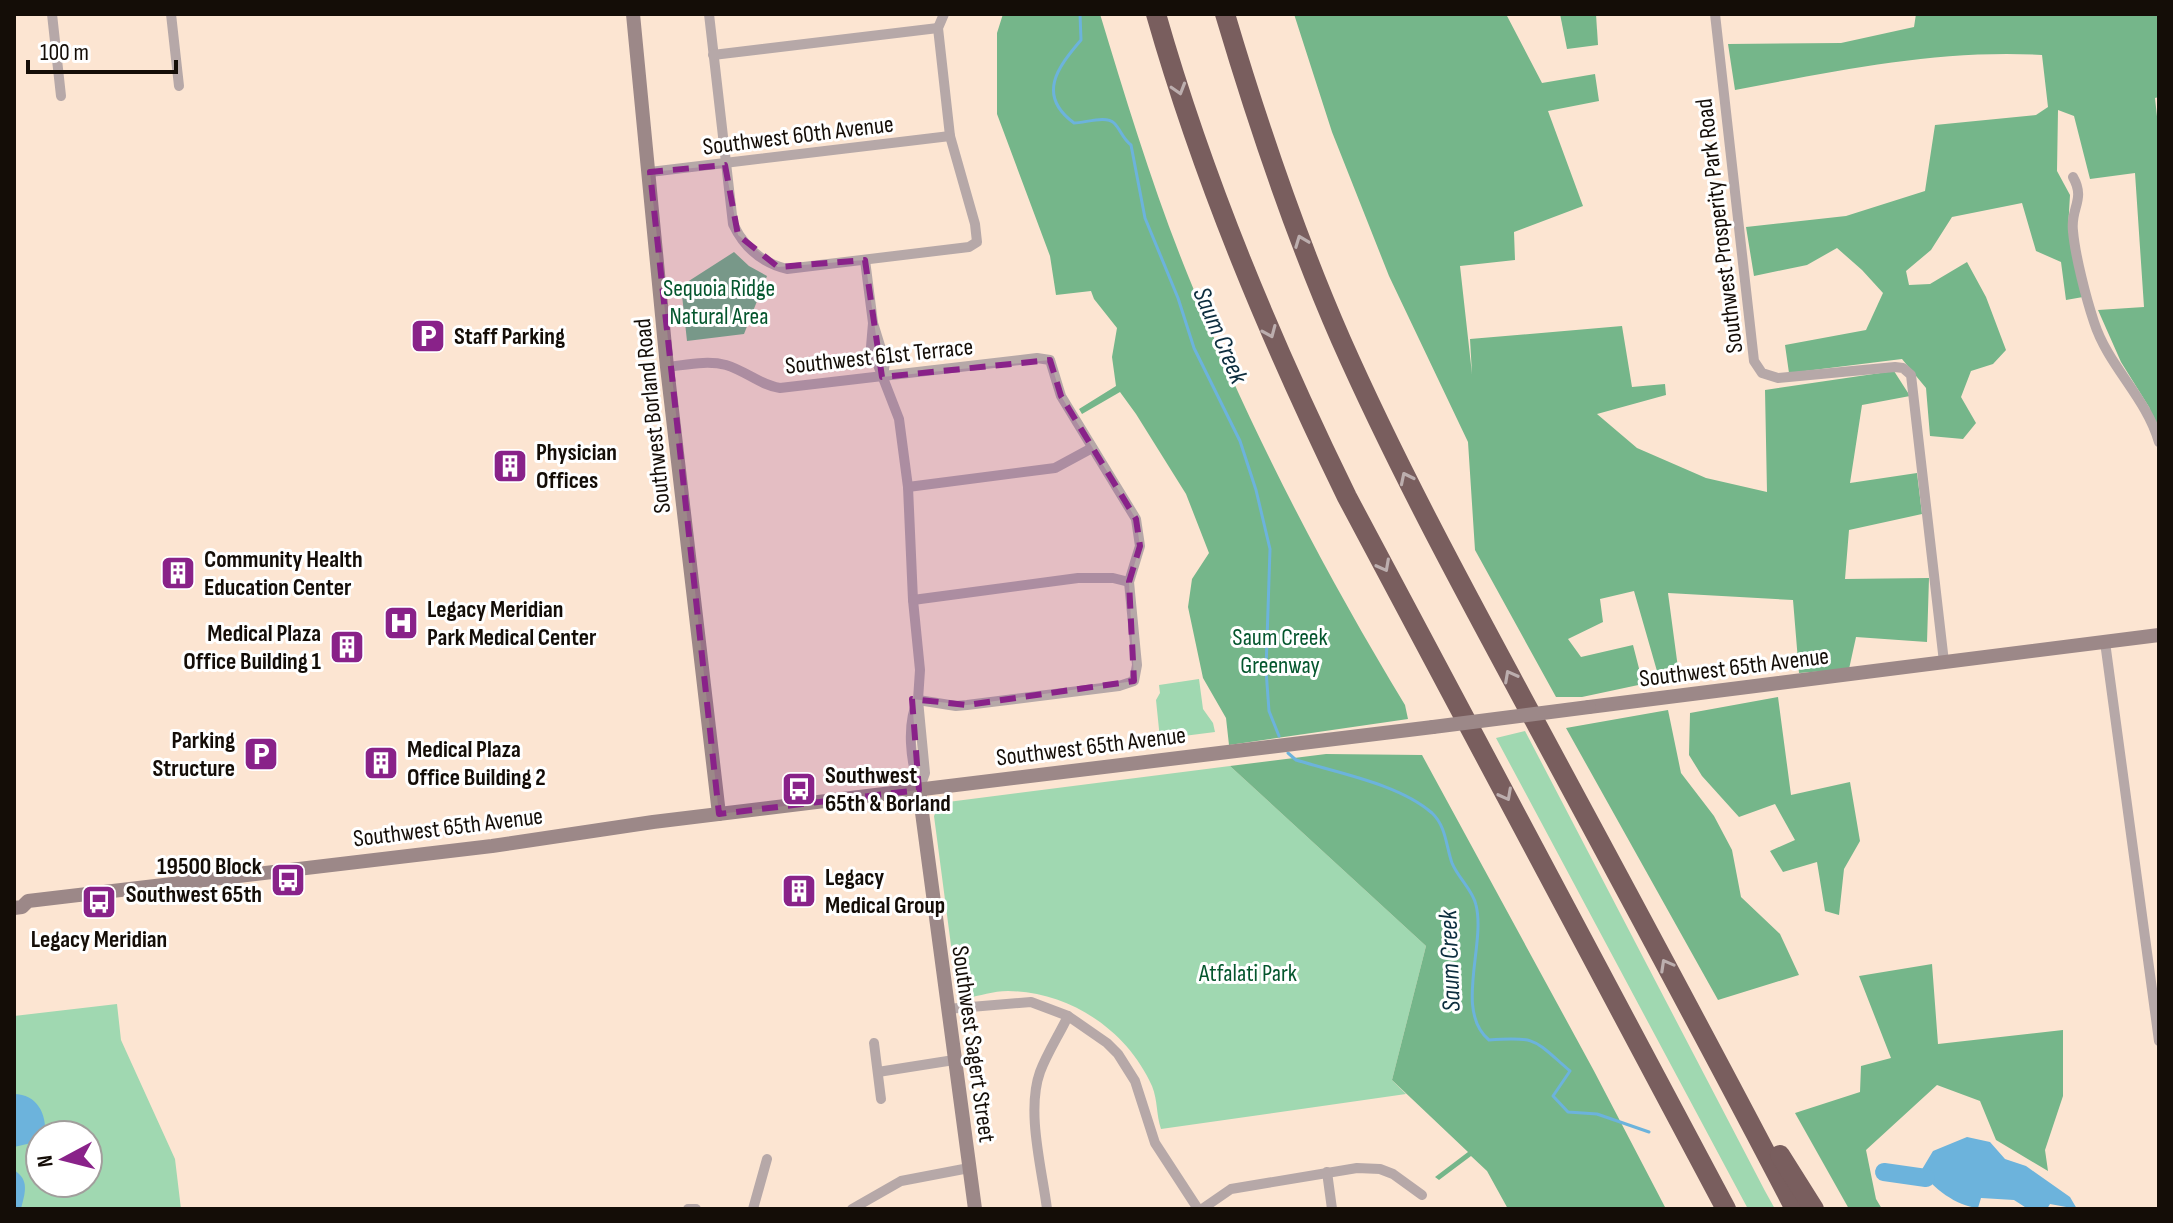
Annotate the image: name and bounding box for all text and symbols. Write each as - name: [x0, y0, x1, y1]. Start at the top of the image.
- scale bar: [28, 24, 176, 74]
- text: 100 m: [40, 38, 89, 67]
- one-way arrow: [1170, 81, 1186, 95]
- street label: Southwest Prosperity Park Road: [1689, 97, 1749, 355]
- street label: Southwest 60th Avenue: [701, 109, 895, 162]
- one-way arrow: [1294, 235, 1311, 249]
- park label: Sequoia Ridge Natural Area: [663, 274, 775, 331]
- water label: Saum Creek: [1185, 283, 1254, 390]
- parking icon: Staff Parking: [409, 317, 447, 355]
- street label: Southwest Borland Road: [628, 317, 677, 515]
- place label: Staff Parking: [454, 322, 565, 351]
- one-way arrow: [1261, 324, 1277, 338]
- street label: Southwest 61st Terrace: [784, 332, 974, 381]
- place label: Physician Offices: [536, 438, 617, 495]
- building icon: Physician Offices: [491, 447, 529, 485]
- one-way arrow: [1401, 472, 1416, 487]
- place label: Community Health Education Center: [204, 545, 363, 602]
- building icon: Community Health Education Center: [159, 554, 197, 592]
- one-way arrow: [1374, 557, 1389, 572]
- place label: Legacy Meridian Park Medical Center: [427, 595, 597, 652]
- hospital icon: Legacy Meridian Park Medical Center: [382, 604, 420, 642]
- place label: Medical Plaza Office Building 1: [183, 619, 322, 676]
- park label: Saum Creek Greenway: [1232, 623, 1328, 680]
- building icon: Medical Plaza Office Building 1: [328, 628, 366, 666]
- street label: Southwest 65th Avenue: [1638, 641, 1831, 694]
- one-way arrow: [1505, 670, 1520, 684]
- street label: Southwest 65th Avenue: [995, 720, 1188, 773]
- place label: Parking Structure: [153, 726, 235, 783]
- parking icon: Parking Structure: [242, 735, 280, 773]
- place label: Medical Plaza Office Building 2: [407, 735, 546, 792]
- building icon: Medical Plaza Office Building 2: [362, 744, 400, 782]
- place label: Southwest 65th & Borland: [825, 761, 951, 818]
- bus stop icon: Southwest 65th & Borland: [780, 770, 818, 808]
- one-way arrow: [1497, 787, 1512, 801]
- street label: Southwest 65th Avenue: [352, 801, 545, 854]
- place label: 19500 Block Southwest 65th: [126, 852, 262, 909]
- bus stop icon: 19500 Block Southwest 65th: [269, 861, 307, 899]
- place label: Legacy Medical Group: [825, 863, 945, 920]
- building icon: Legacy Medical Group: [780, 872, 818, 910]
- bus stop icon: Legacy Meridian: [80, 883, 118, 921]
- water label: Saum Creek: [1433, 908, 1468, 1012]
- place label: Legacy Meridian: [31, 925, 167, 954]
- street label: Southwest Sagert Street: [945, 944, 1002, 1144]
- one-way arrow: [1661, 958, 1676, 973]
- park label: Atfalati Park: [1198, 959, 1297, 988]
- north arrow: [24, 1119, 104, 1199]
- text: N: [32, 1154, 60, 1169]

